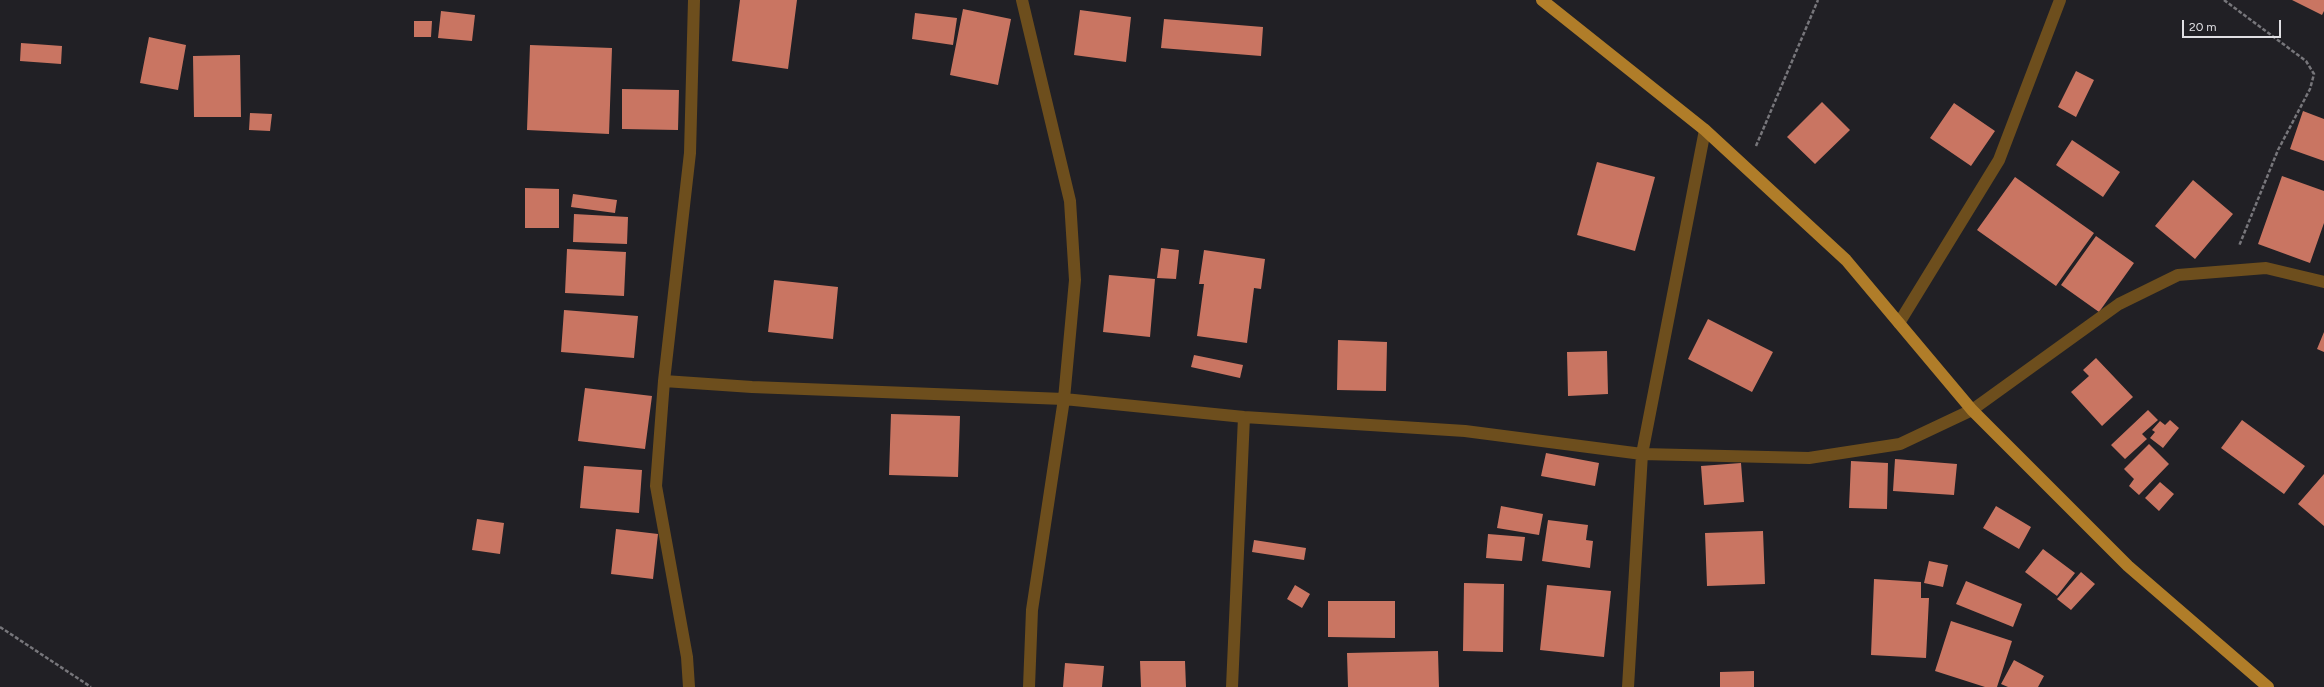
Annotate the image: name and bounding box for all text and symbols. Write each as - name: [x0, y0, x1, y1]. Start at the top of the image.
- scale bar: [2184, 12, 2283, 38]
- text: 20 m: [2189, 20, 2217, 34]

